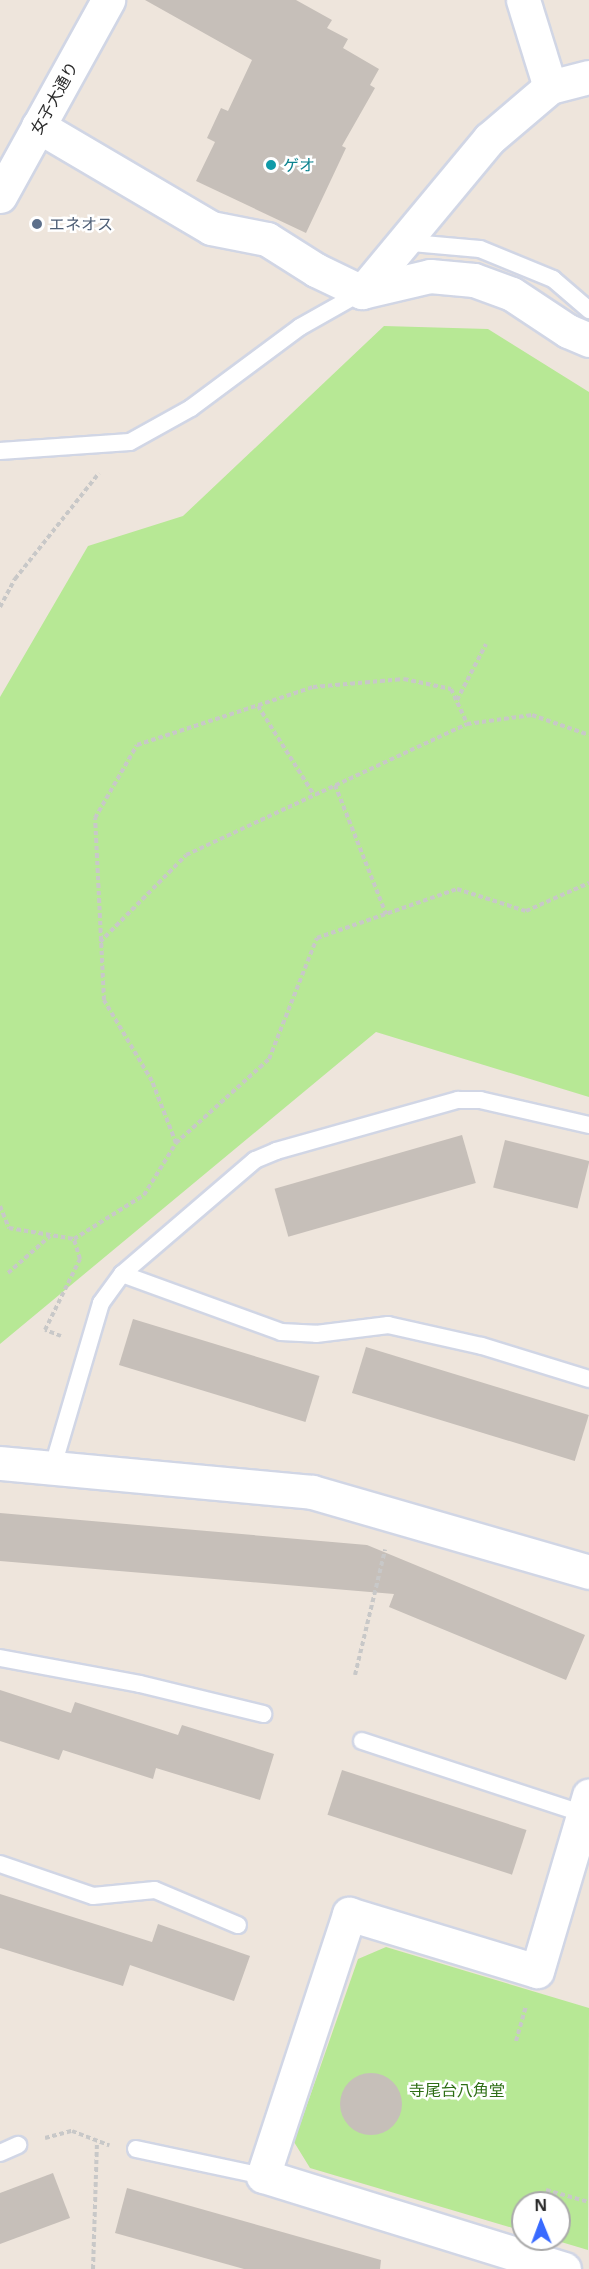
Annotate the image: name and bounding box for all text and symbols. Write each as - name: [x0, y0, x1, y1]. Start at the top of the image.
- street label: 女子大通り: [26, 58, 82, 138]
- place label: ゲオ: [283, 155, 315, 175]
- marker: ゲオ: [264, 158, 278, 172]
- place label: エネオス: [49, 214, 113, 234]
- marker: エネオス: [30, 217, 44, 231]
- park label: 寺尾台八角堂: [409, 2080, 505, 2100]
- north arrow: [511, 2191, 571, 2251]
- text: N: [534, 2194, 547, 2216]

